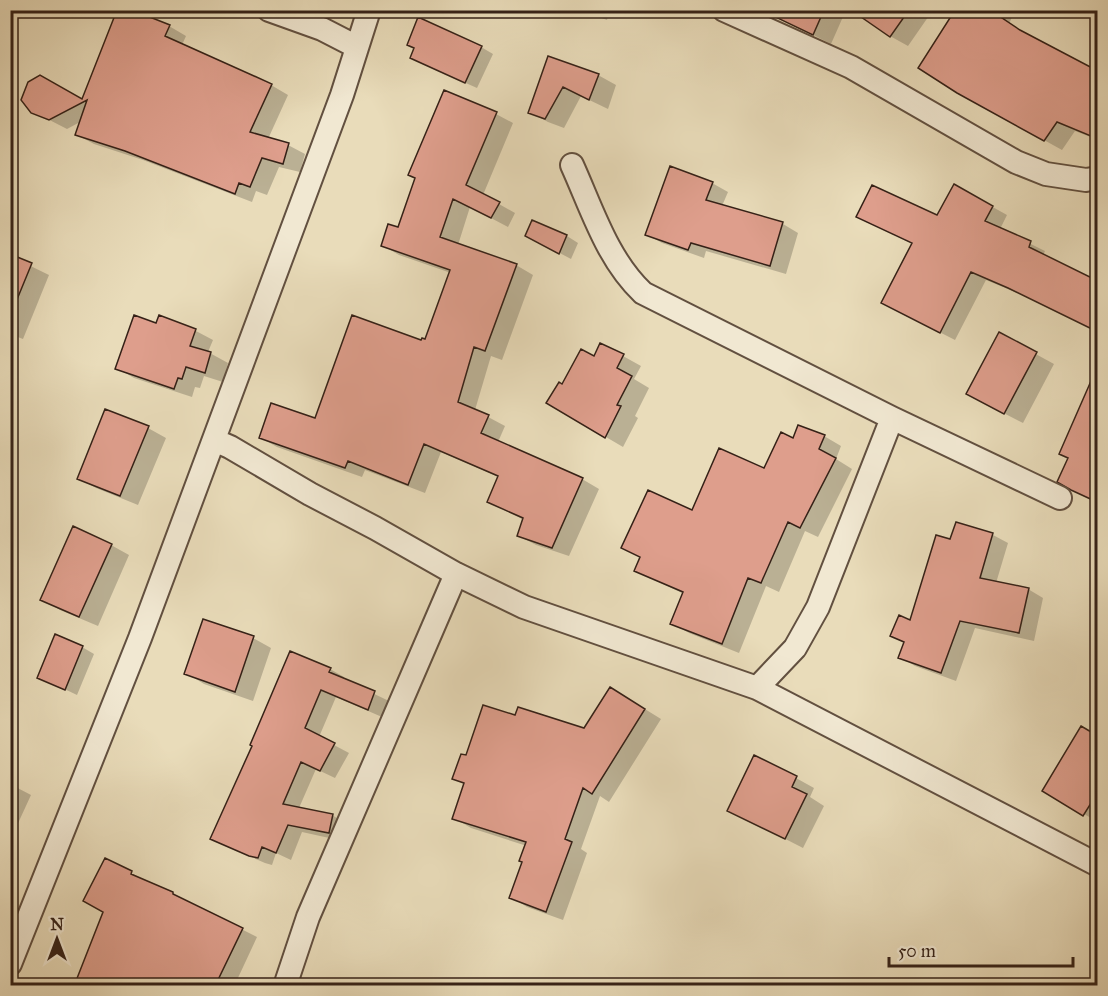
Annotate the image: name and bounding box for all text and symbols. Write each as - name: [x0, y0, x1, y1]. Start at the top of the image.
- north arrow: [27, 909, 87, 969]
- text: N: [50, 915, 64, 934]
- scale bar: [889, 930, 1074, 968]
- text: 50 m: [898, 940, 936, 962]

